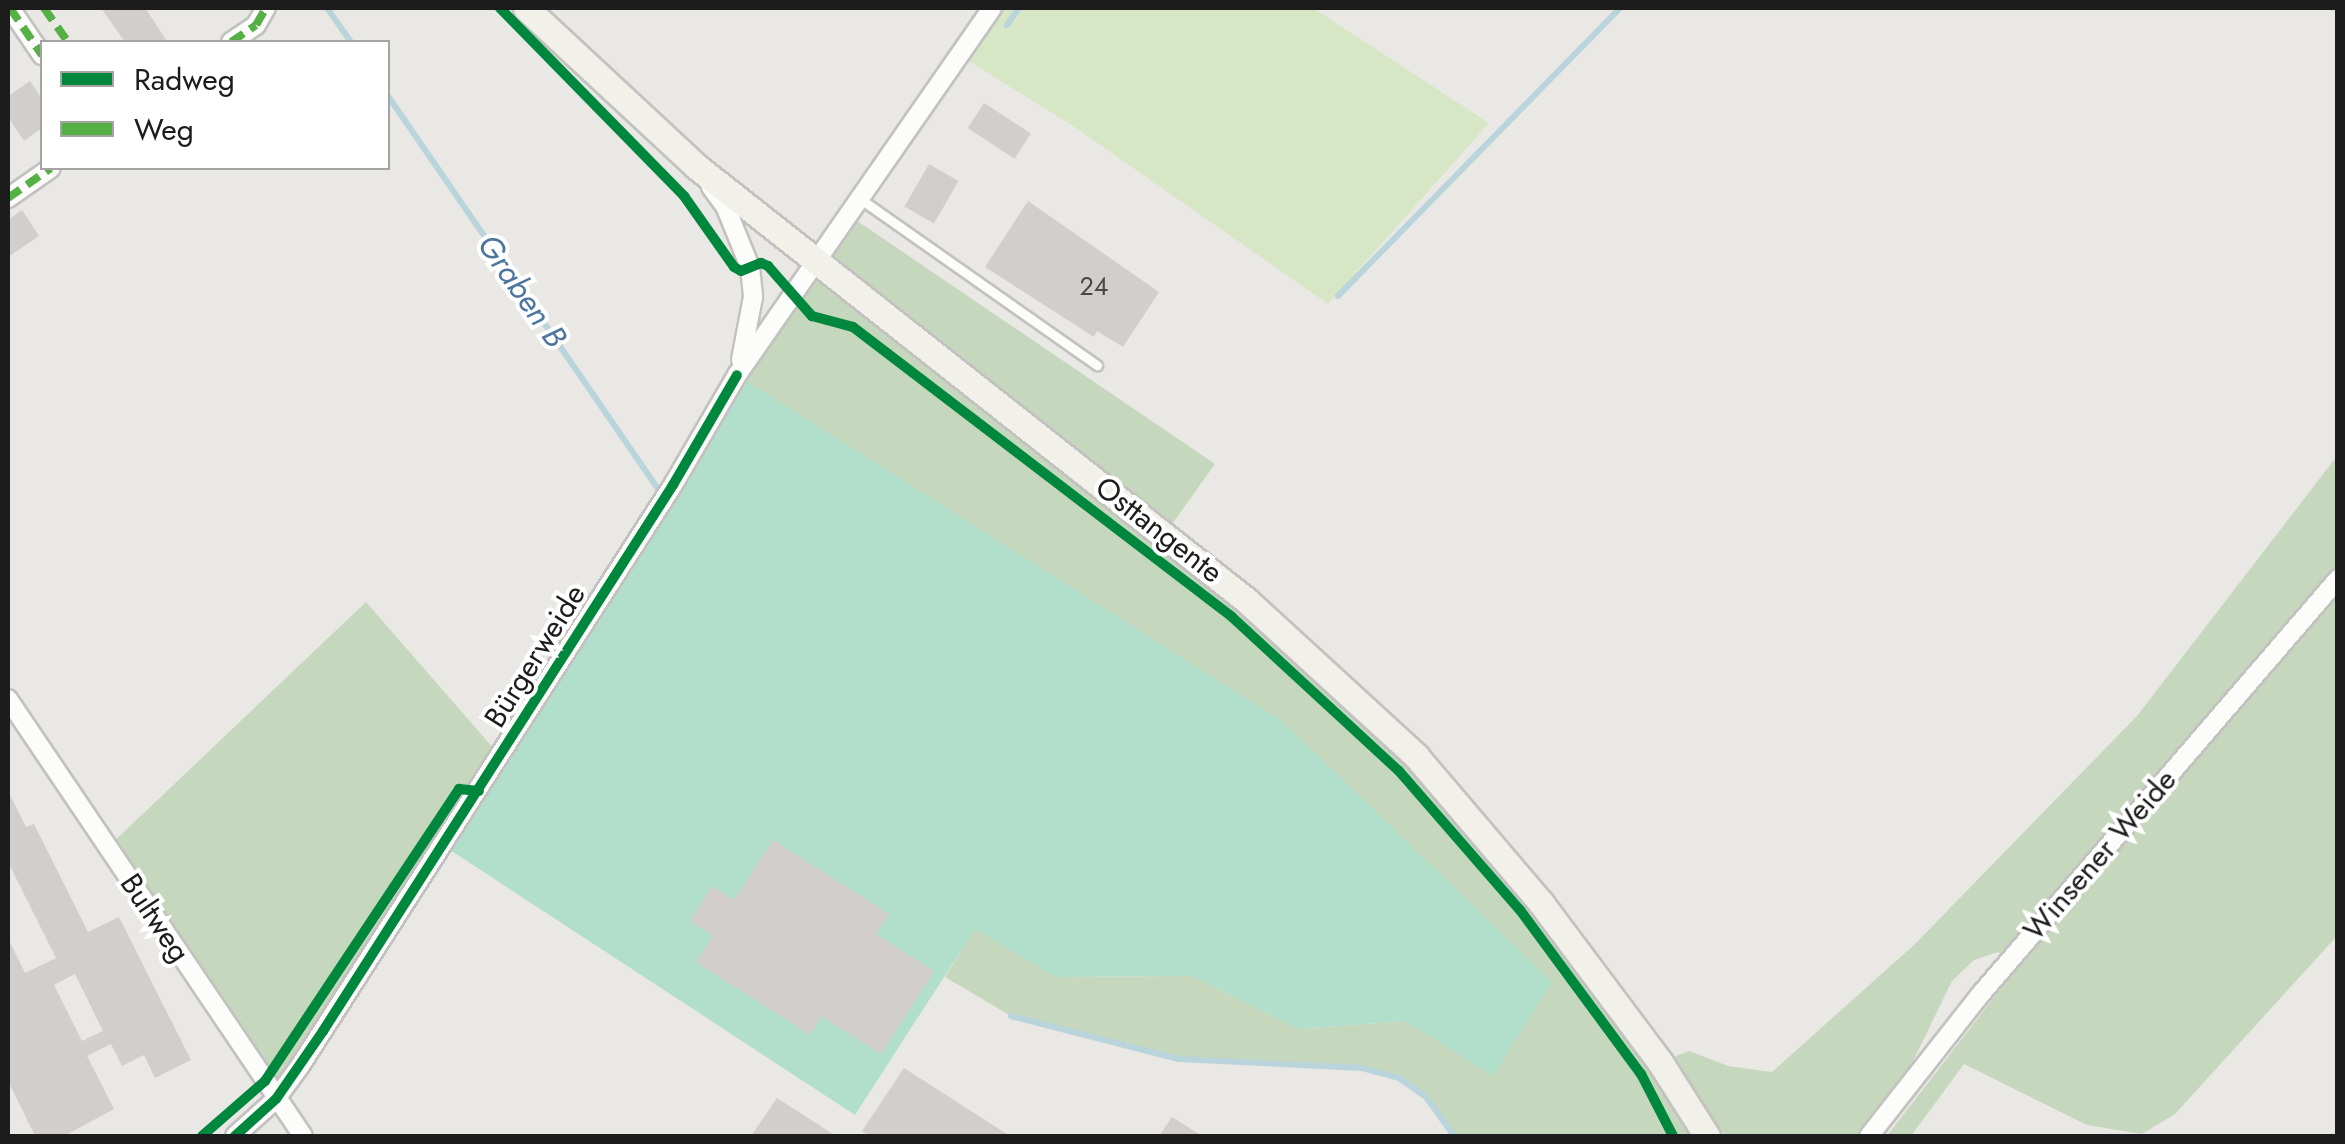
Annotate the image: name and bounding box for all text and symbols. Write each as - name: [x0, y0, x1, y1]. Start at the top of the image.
- legend: [40, 40, 390, 170]
- text: Radweg: [134, 58, 235, 101]
- text: Weg: [134, 108, 194, 151]
- water label: Graben B: [469, 227, 575, 355]
- house number: 24: [1080, 271, 1108, 301]
- street label: Osttangente: [1088, 469, 1230, 591]
- street label: Bürgerweide: [477, 578, 593, 734]
- street label: Winsener Weide: [2016, 762, 2184, 948]
- street label: Bultweg: [112, 867, 198, 969]

